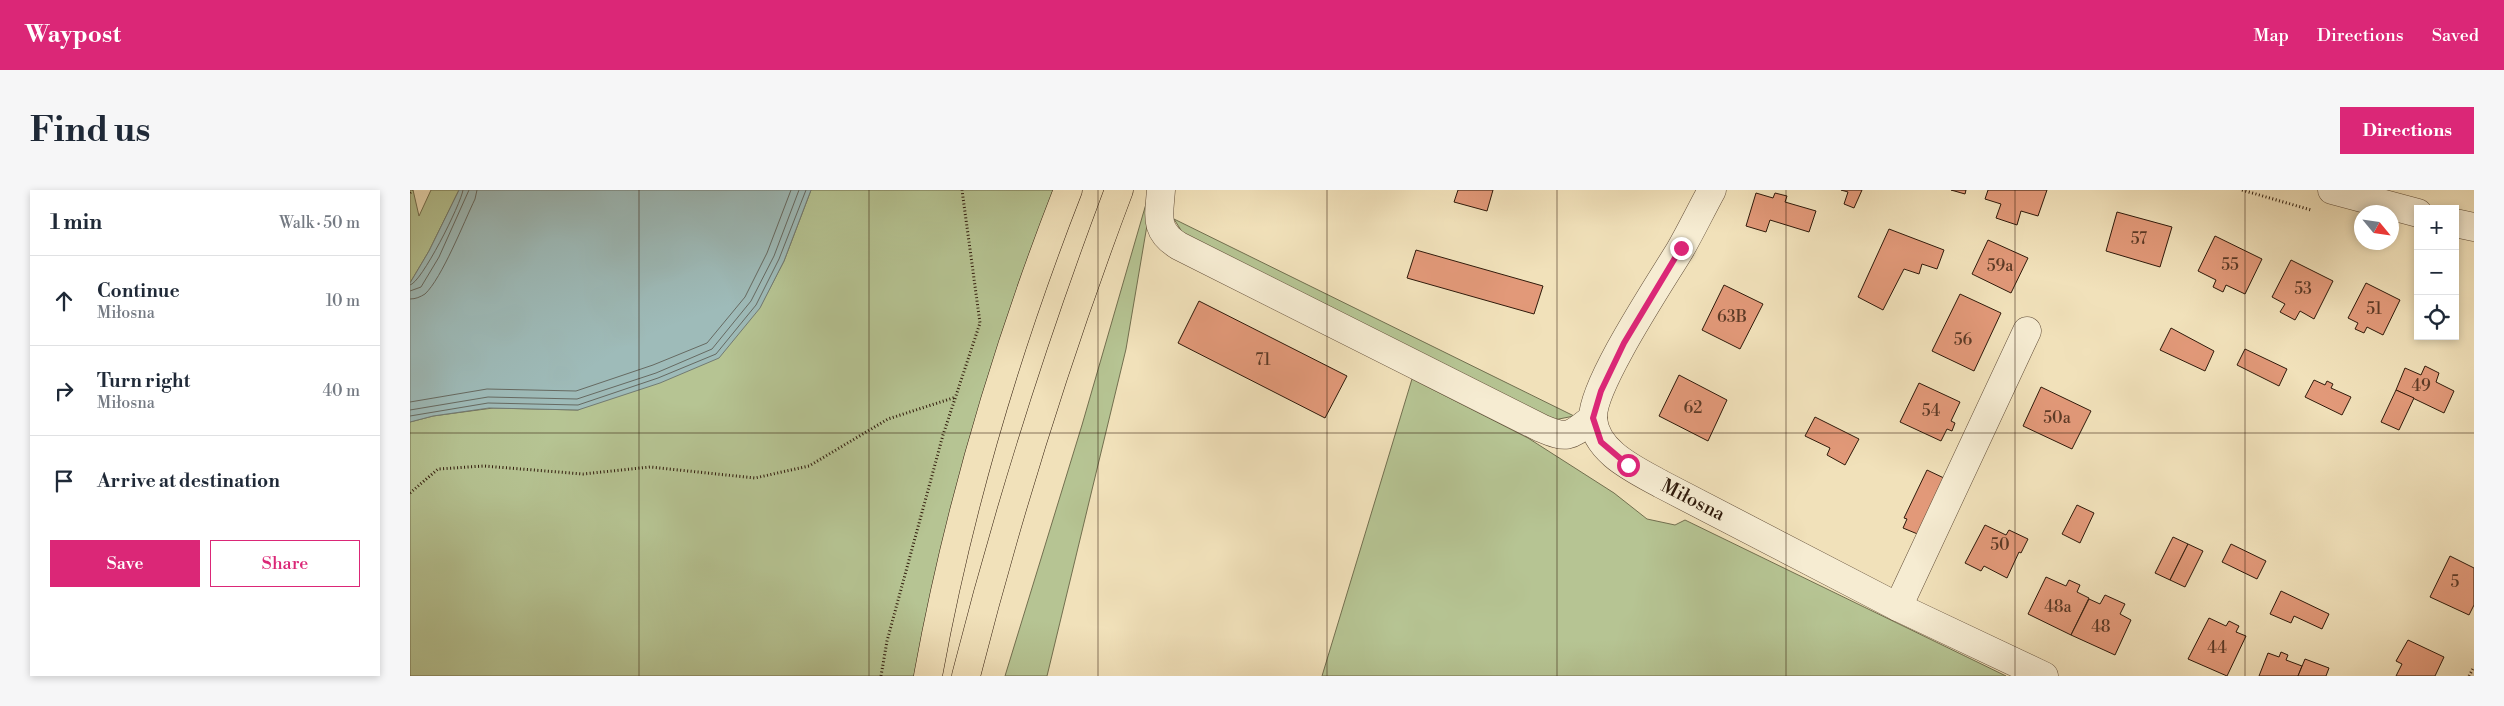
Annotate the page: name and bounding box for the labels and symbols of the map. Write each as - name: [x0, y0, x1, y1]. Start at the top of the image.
- north arrow: [2354, 205, 2399, 250]
- house number: 57: [2131, 229, 2147, 249]
- route end: [1670, 237, 1693, 260]
- house number: 55: [2221, 255, 2239, 275]
- house number: 59a: [1987, 256, 2014, 276]
- house number: 53: [2294, 279, 2312, 299]
- house number: 51: [2366, 299, 2382, 319]
- house number: 63B: [1717, 307, 1747, 327]
- house number: 56: [1954, 330, 1973, 350]
- house number: 71: [1255, 350, 1271, 370]
- house number: 49: [2411, 376, 2431, 396]
- house number: 62: [1684, 398, 1702, 418]
- house number: 54: [1922, 401, 1941, 421]
- house number: 50a: [2043, 408, 2072, 428]
- route start: [1617, 454, 1640, 477]
- street label: Miłosna: [1657, 474, 1729, 526]
- house number: 50: [1990, 535, 2010, 555]
- house number: 5: [2451, 572, 2460, 592]
- house number: 48a: [2044, 597, 2073, 617]
- house number: 48: [2091, 617, 2111, 637]
- house number: 44: [2207, 638, 2227, 658]

